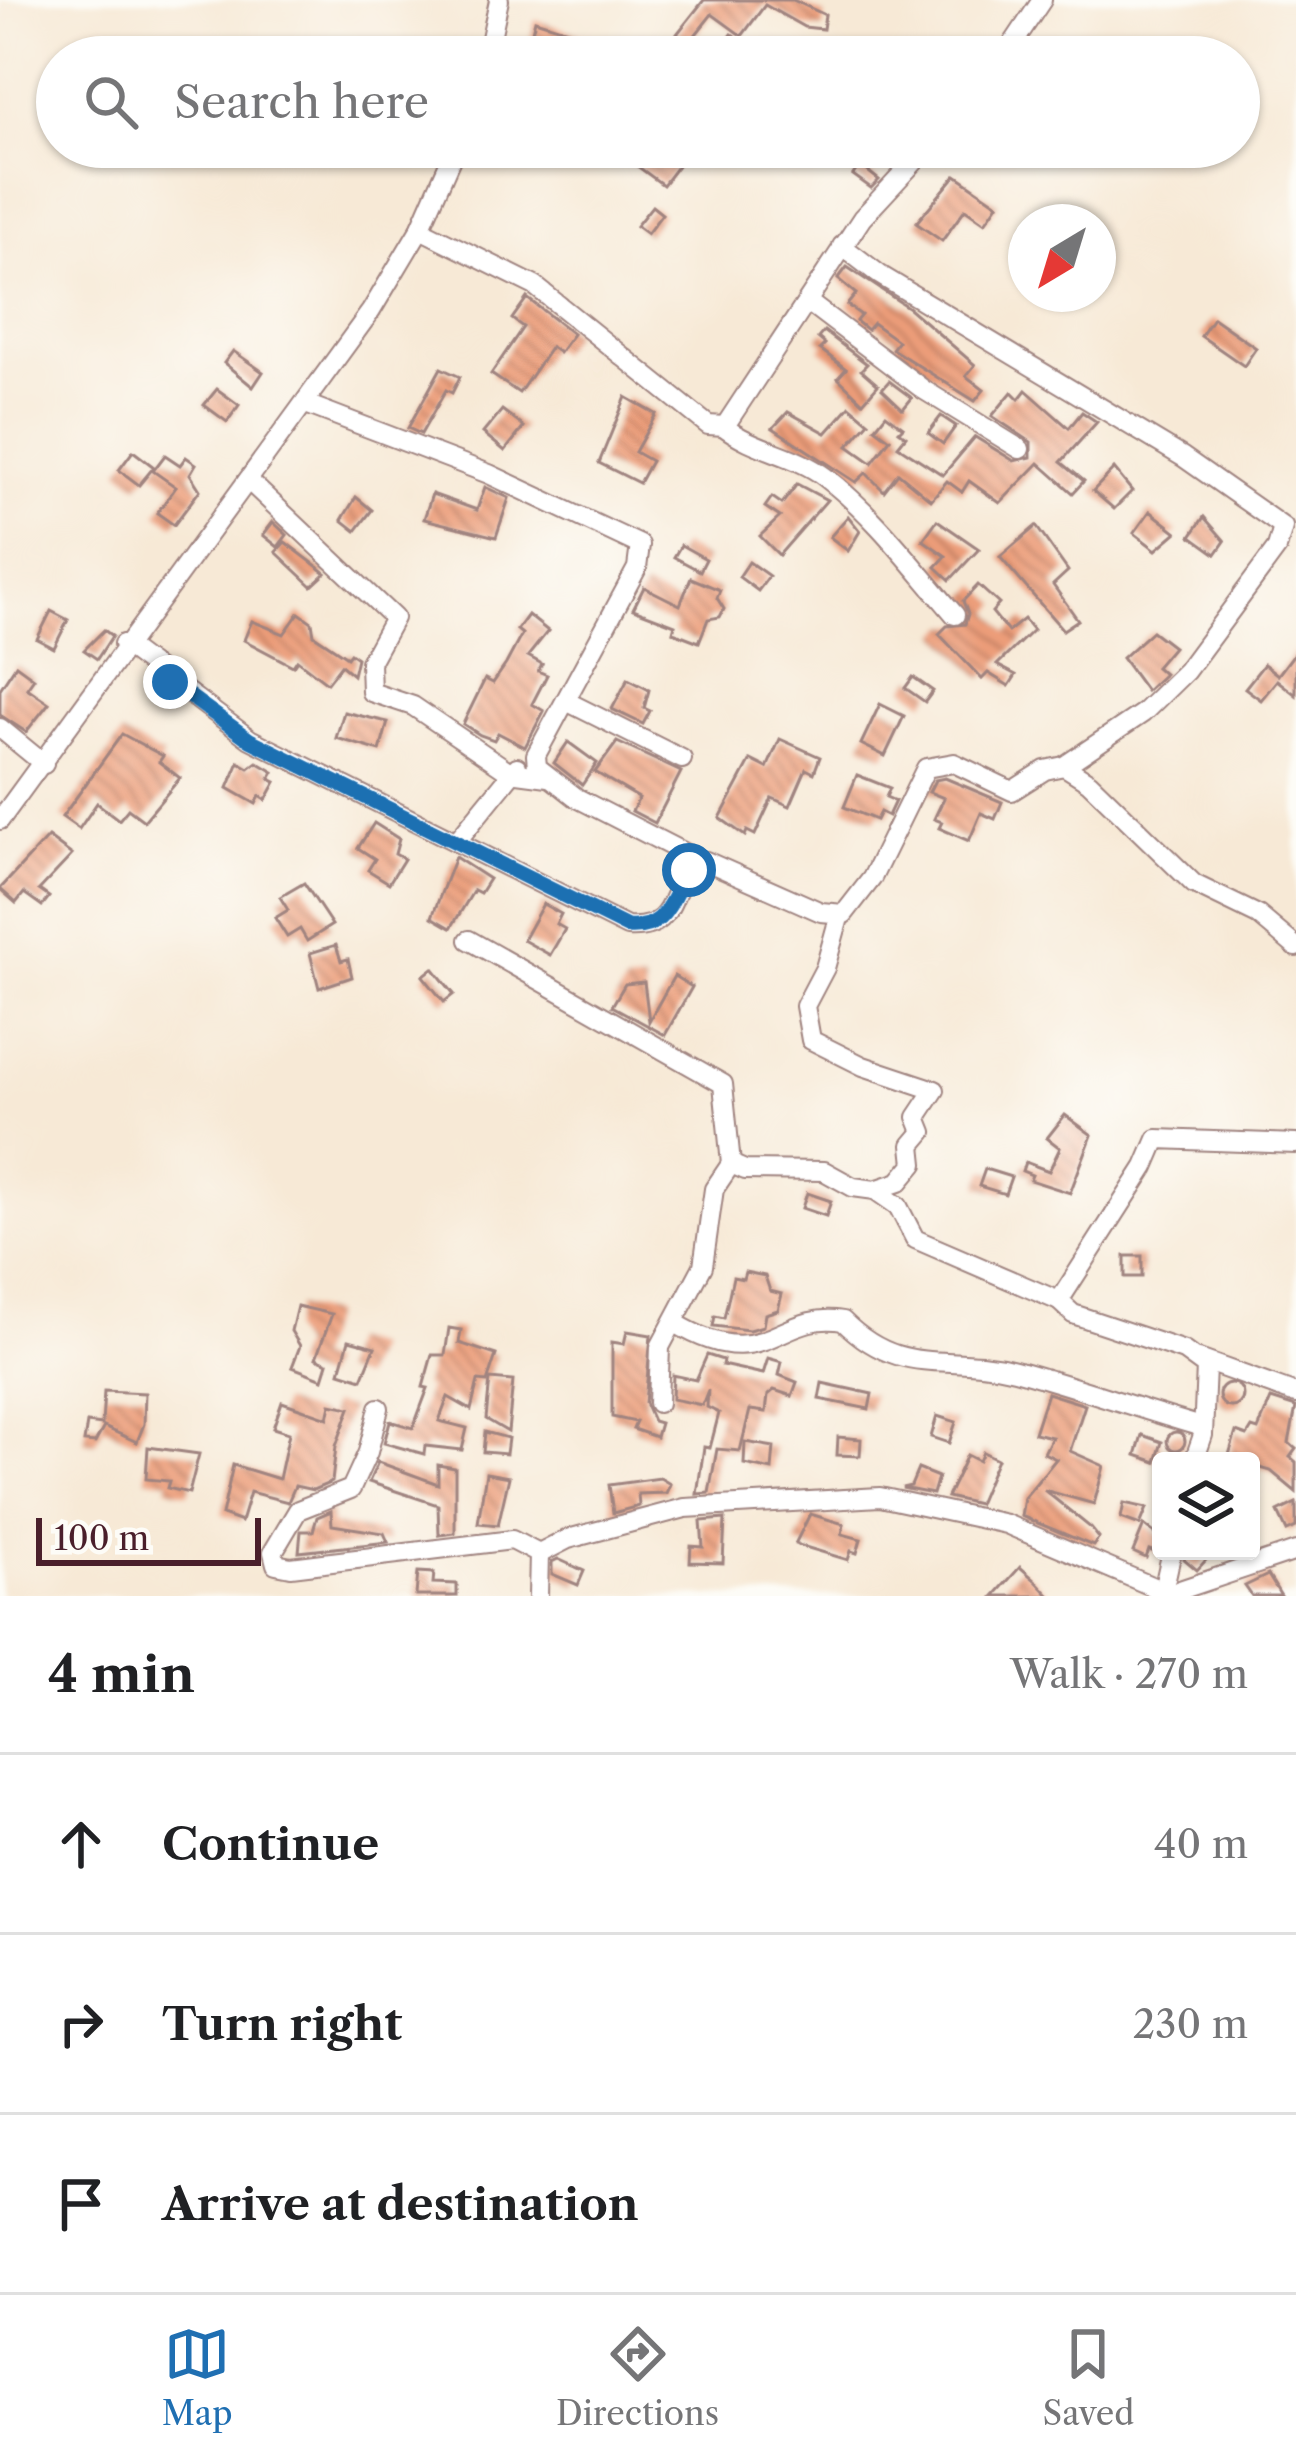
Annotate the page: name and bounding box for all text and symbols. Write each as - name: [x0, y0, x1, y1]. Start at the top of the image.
- search box: [36, 36, 1260, 168]
- icon: search: [78, 69, 144, 135]
- text: Search here: [174, 74, 429, 130]
- north arrow: [1008, 204, 1116, 312]
- route end: [143, 655, 197, 709]
- route start: [662, 843, 716, 897]
- map controls: [1152, 1452, 1260, 1560]
- button: layers: [1152, 1452, 1260, 1560]
- scale bar: [36, 1512, 261, 1565]
- text: 100 m: [54, 1518, 149, 1559]
- text: 4 min: [48, 1643, 195, 1705]
- text: Walk · 270 m: [1010, 1650, 1248, 1698]
- icon: ahead: [48, 1811, 114, 1877]
- text: Continue: [162, 1816, 379, 1872]
- text: 40 m: [1154, 1820, 1248, 1868]
- icon: right: [48, 1991, 114, 2057]
- text: Turn right: [162, 1996, 402, 2052]
- text: 230 m: [1133, 2000, 1248, 2048]
- icon: arrive: [48, 2171, 114, 2237]
- text: Arrive at destination: [162, 2176, 639, 2232]
- tab: Map: [162, 2321, 233, 2434]
- tab: Directions: [556, 2321, 719, 2434]
- tab: Saved: [1043, 2321, 1134, 2434]

